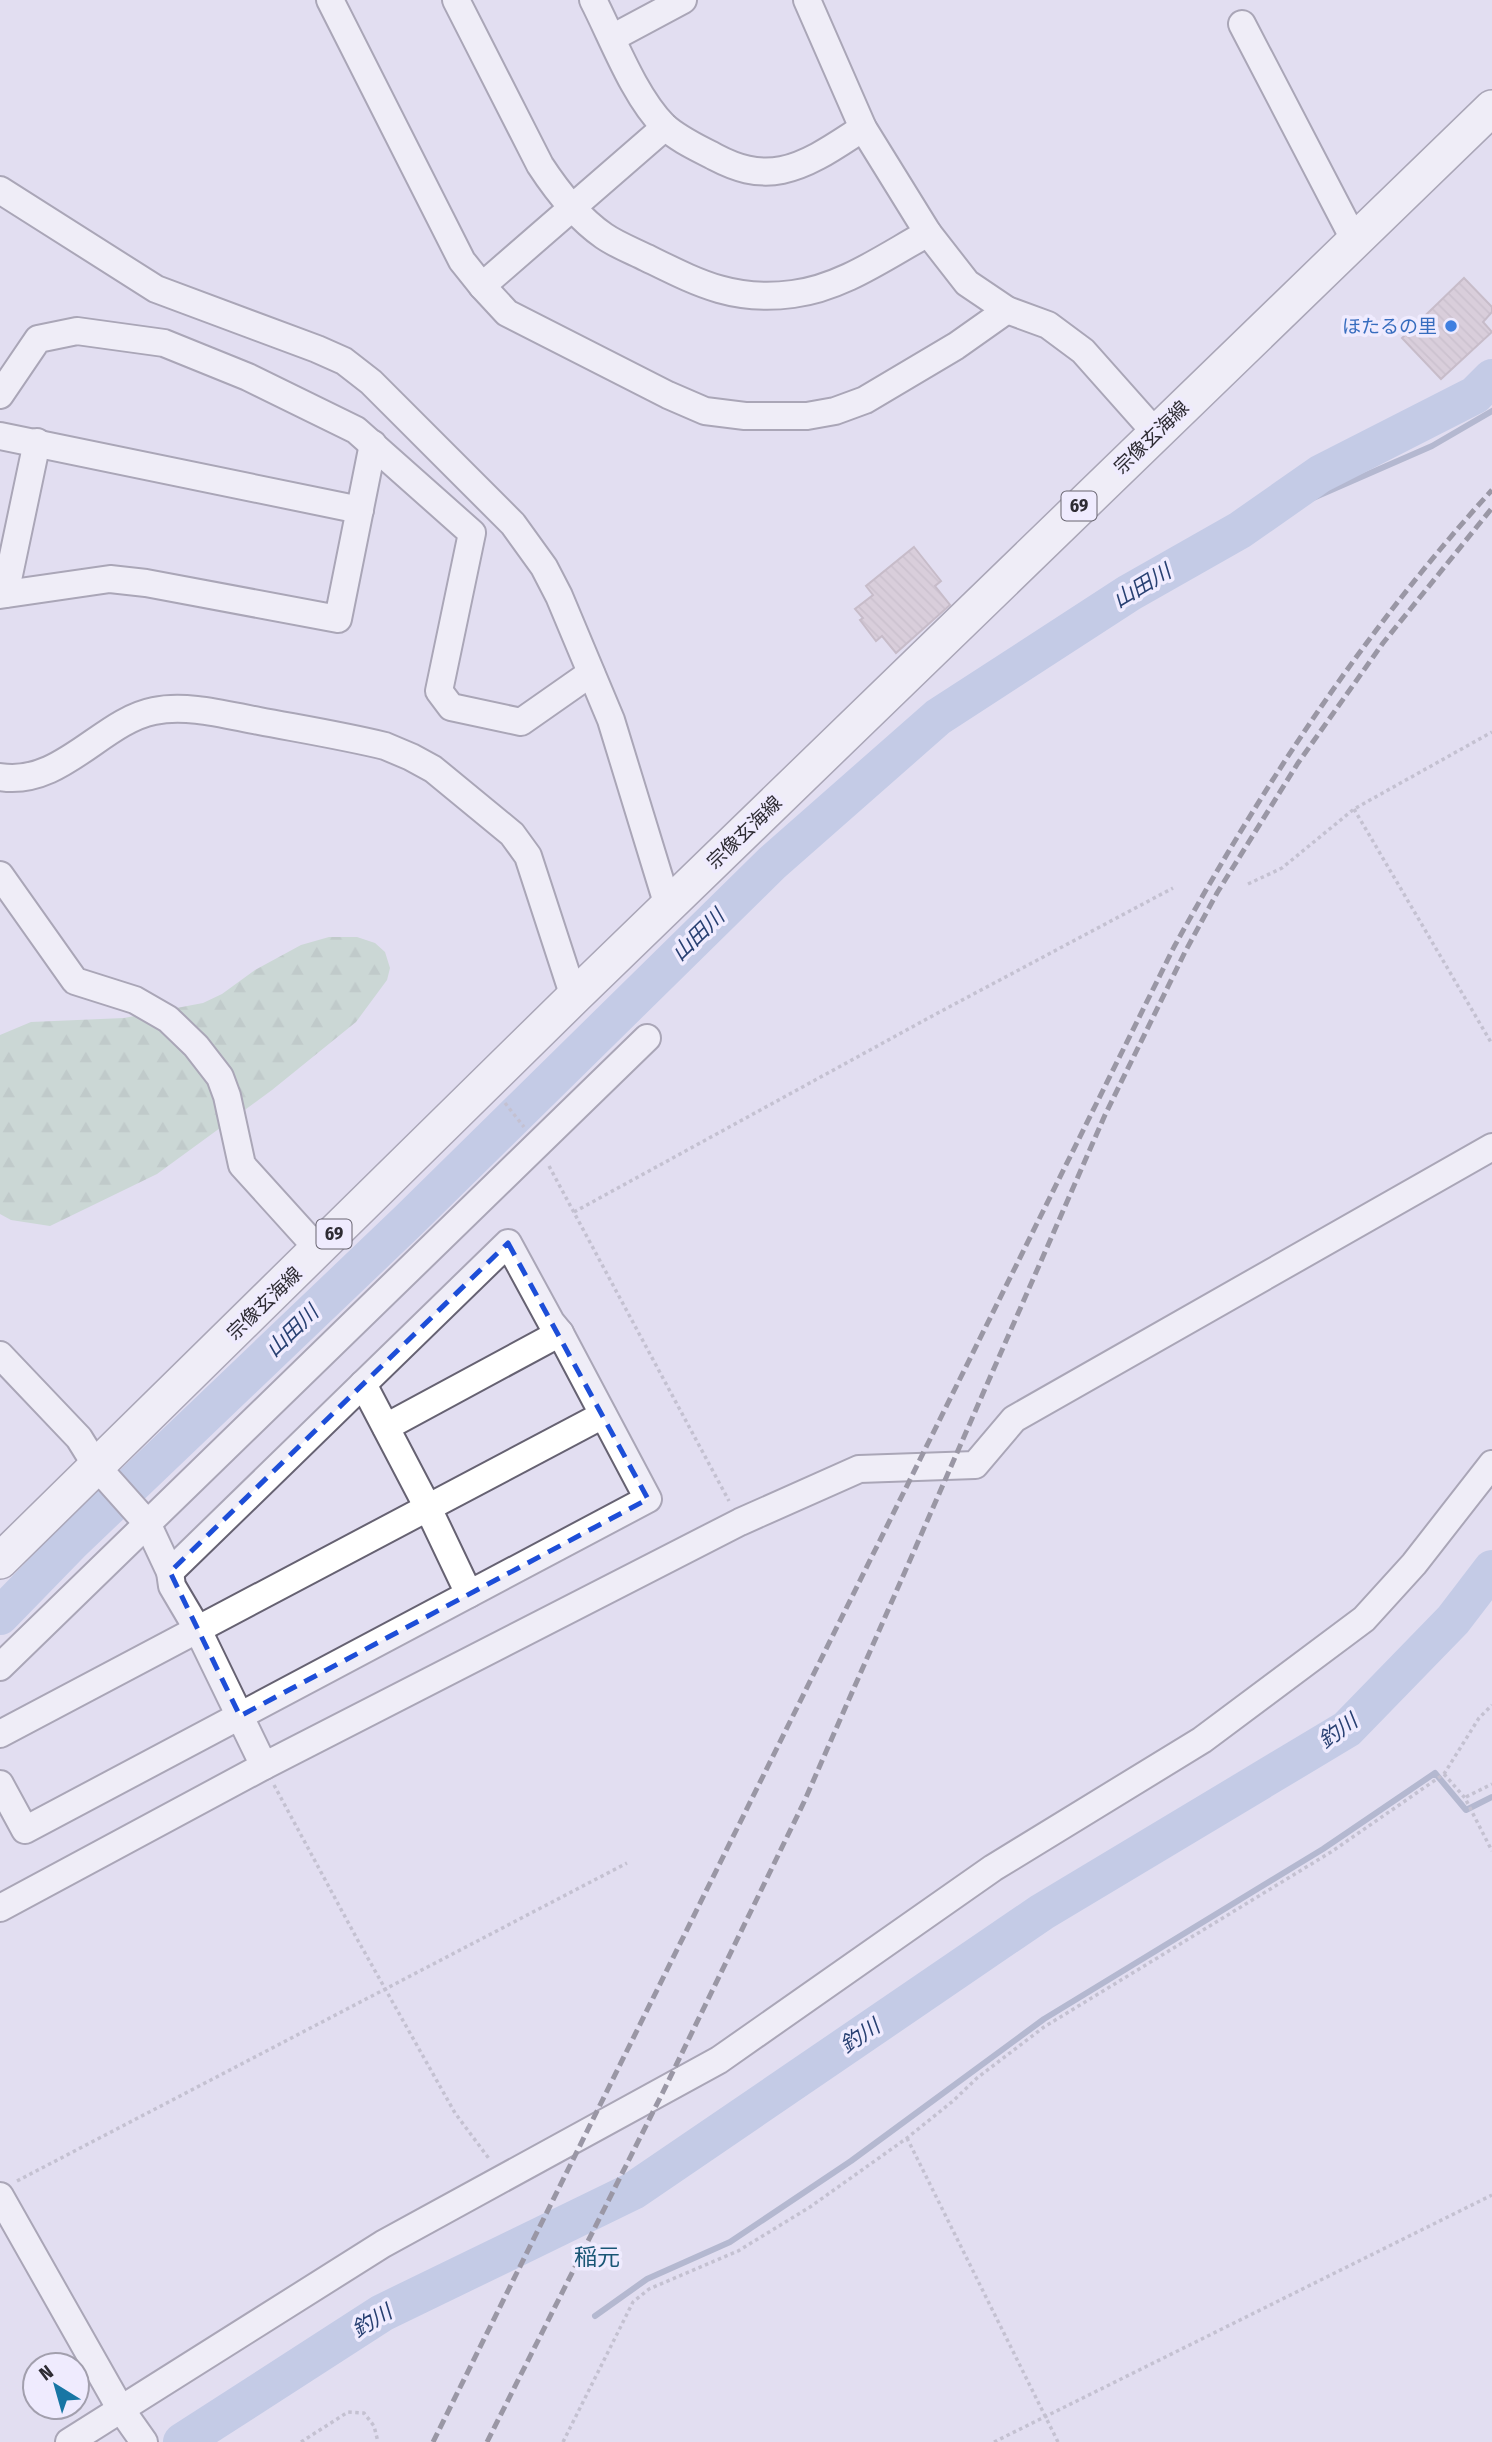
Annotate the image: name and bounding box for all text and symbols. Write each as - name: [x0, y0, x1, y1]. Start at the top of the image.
- place label: ほたるの里: [1342, 315, 1437, 338]
- marker: ほたるの里: [1443, 318, 1459, 334]
- street label: 宗像玄海線: [1109, 396, 1194, 479]
- road number: 69: [1062, 492, 1096, 520]
- water label: 山田川: [1108, 558, 1177, 613]
- street label: 宗像玄海線: [702, 791, 787, 874]
- water label: 山田川: [666, 902, 731, 966]
- road number: 69: [316, 1219, 352, 1248]
- street label: 宗像玄海線: [222, 1262, 307, 1345]
- water label: 山田川: [260, 1298, 325, 1362]
- water label: 釣川: [1313, 1707, 1364, 1754]
- water label: 釣川: [835, 2012, 886, 2059]
- district label: 稲元: [574, 2243, 620, 2271]
- water label: 釣川: [347, 2298, 398, 2343]
- north arrow: [21, 2351, 91, 2421]
- text: N: [35, 2360, 58, 2385]

